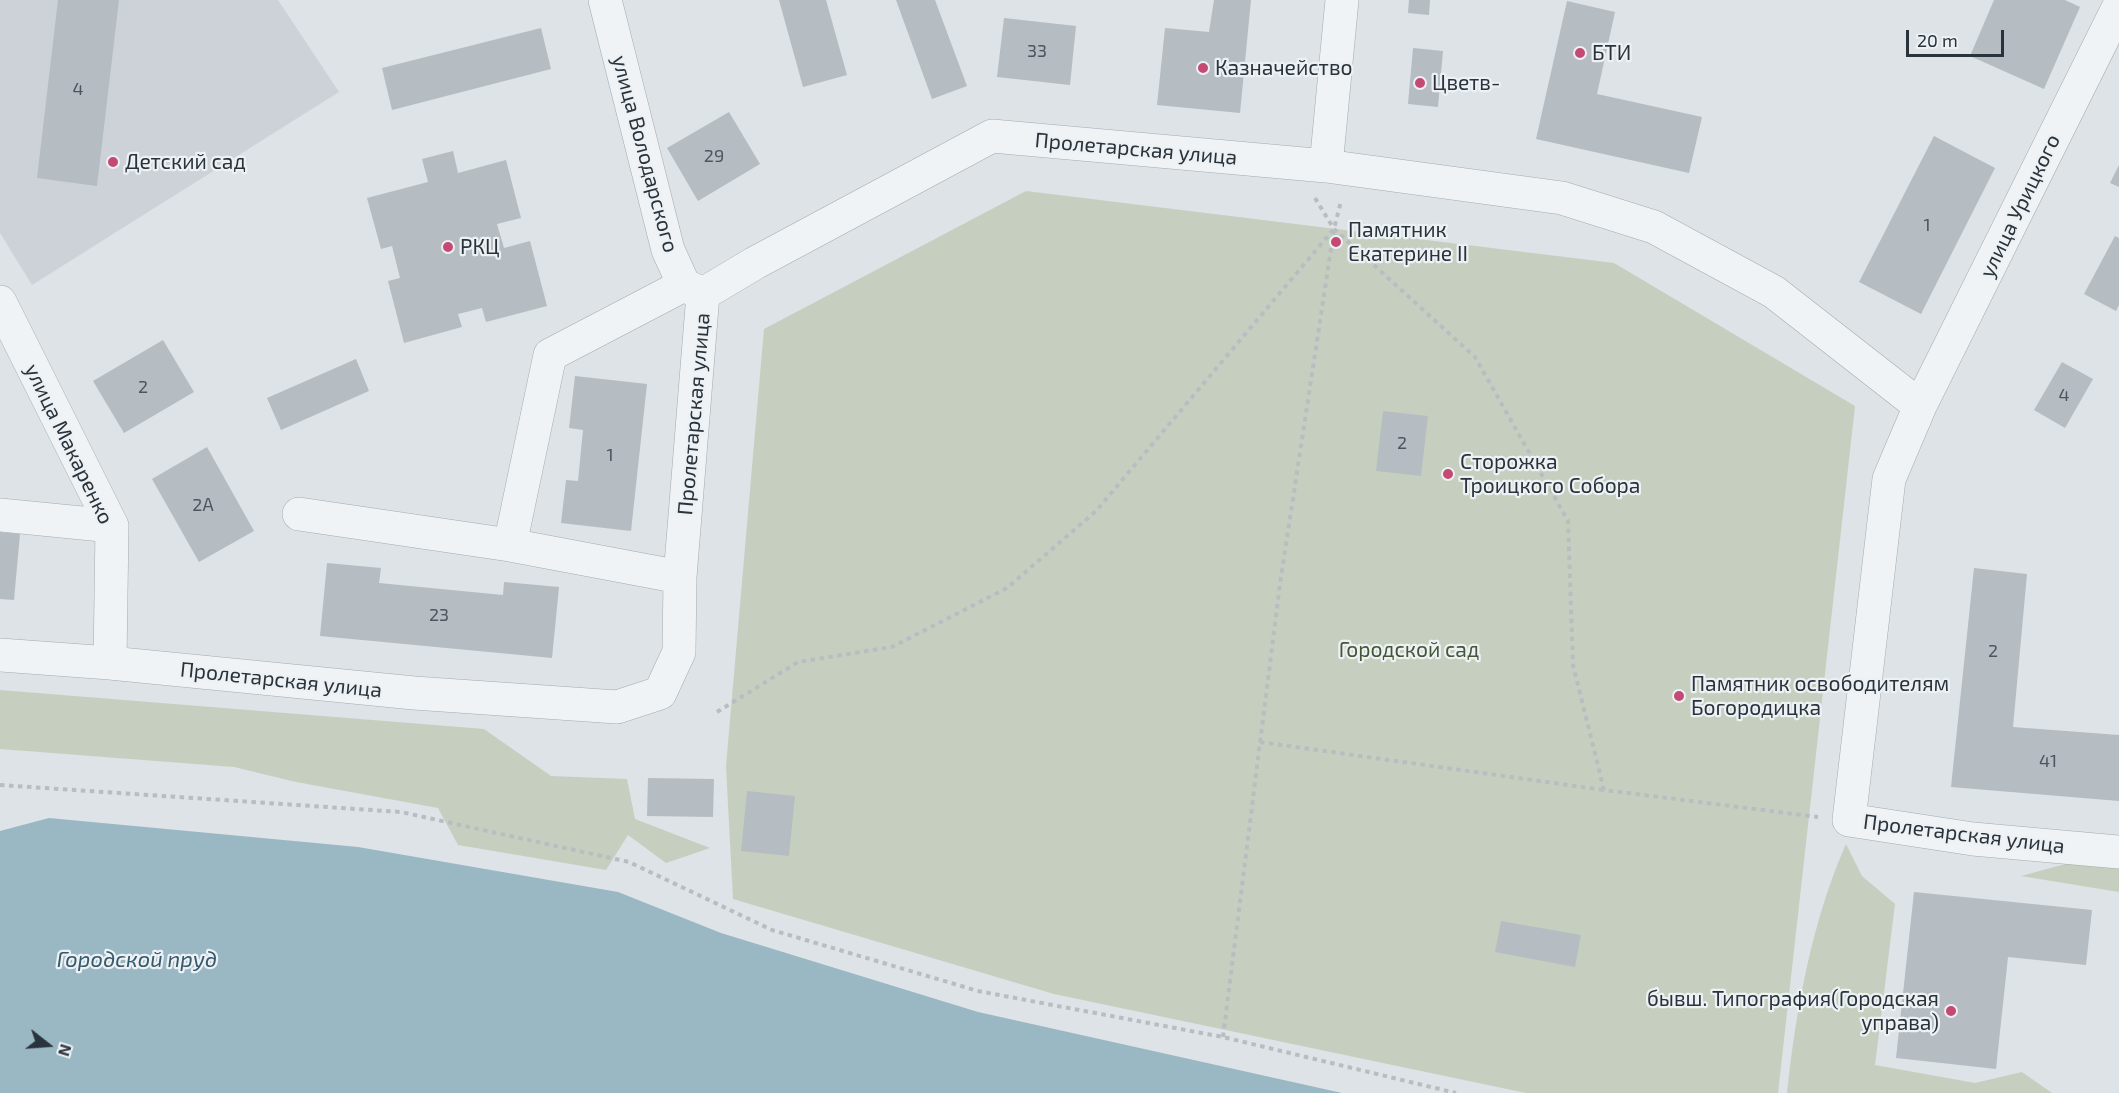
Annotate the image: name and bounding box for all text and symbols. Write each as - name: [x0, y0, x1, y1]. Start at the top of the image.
- scale bar: [1909, 18, 2006, 56]
- text: 20 m: [1917, 29, 1958, 51]
- house number: 33: [1027, 40, 1047, 62]
- place label: БТИ: [1592, 40, 1631, 66]
- marker: БТИ: [1573, 46, 1587, 60]
- street label: улица Володарского: [607, 53, 683, 255]
- place label: Казначейство: [1215, 55, 1352, 81]
- marker: Казначейство: [1196, 61, 1210, 75]
- place label: Цветв-: [1432, 70, 1500, 96]
- marker: Цветв-: [1413, 76, 1427, 90]
- house number: 4: [72, 78, 84, 100]
- street label: Пролетарская улица: [1034, 128, 1238, 170]
- street label: улица Урицкого: [1974, 130, 2066, 282]
- house number: 29: [704, 145, 724, 167]
- place label: Детский сад: [125, 149, 246, 175]
- marker: Детский сад: [106, 155, 120, 169]
- house number: 1: [1923, 214, 1931, 236]
- place label: Памятник Екатерине II: [1348, 217, 1468, 267]
- place label: РКЦ: [460, 234, 500, 260]
- marker: Памятник Екатерине II: [1329, 235, 1343, 249]
- marker: РКЦ: [441, 240, 455, 254]
- street label: Пролетарская улица: [673, 312, 715, 516]
- street label: улица Макаренко: [19, 360, 119, 528]
- house number: 2: [138, 376, 148, 398]
- house number: 4: [2058, 384, 2070, 406]
- house number: 2: [1397, 432, 1407, 454]
- house number: 1: [606, 444, 614, 466]
- place label: Сторожка Троицкого Собора: [1460, 449, 1640, 499]
- marker: Сторожка Троицкого Собора: [1441, 467, 1455, 481]
- house number: 2А: [192, 494, 214, 516]
- house number: 23: [429, 604, 449, 626]
- park label: Городской сад: [1339, 637, 1479, 663]
- house number: 2: [1988, 640, 1998, 662]
- street label: Пролетарская улица: [179, 657, 383, 703]
- place label: Памятник освободителям Богородицка: [1691, 671, 1949, 721]
- marker: Памятник освободителям Богородицка: [1672, 689, 1686, 703]
- house number: 41: [2039, 750, 2057, 772]
- street label: Пролетарская улица: [1862, 809, 2066, 859]
- water label: Городской пруд: [57, 947, 217, 973]
- place label: бывш. Типография(Городская управа): [1647, 986, 1939, 1036]
- marker: бывш. Типография(Городская управа): [1944, 1004, 1958, 1018]
- north arrow: [18, 1015, 78, 1075]
- text: N: [55, 1042, 76, 1059]

